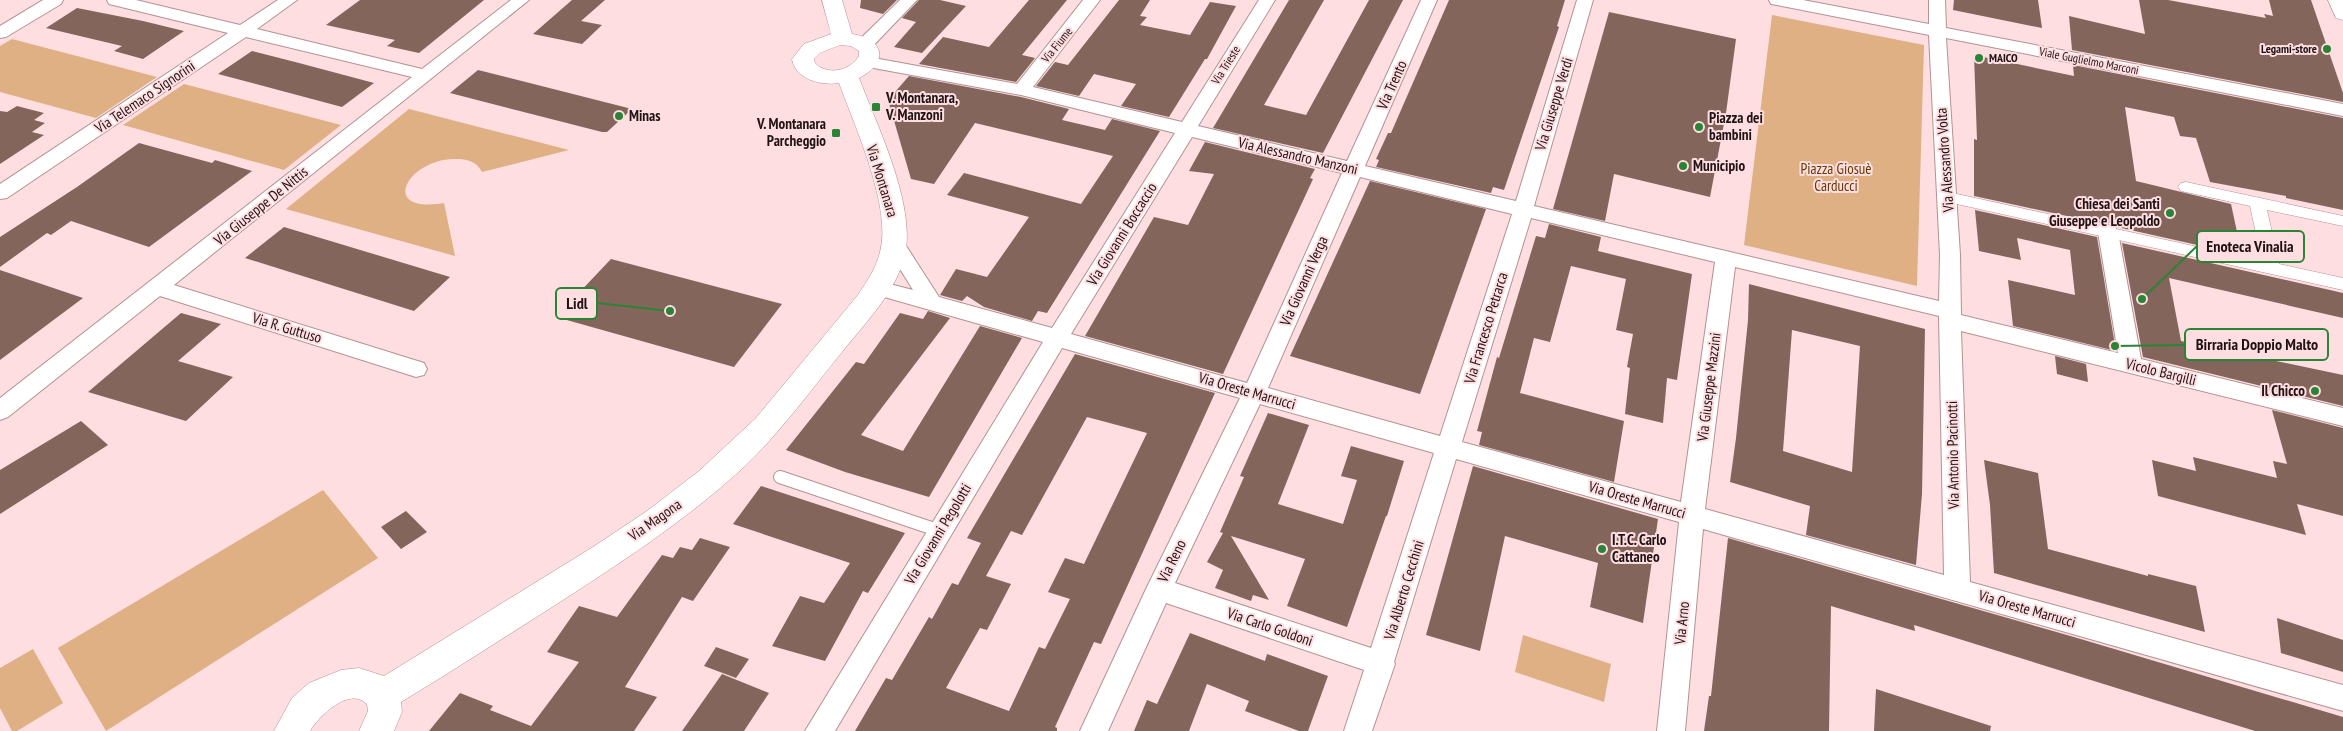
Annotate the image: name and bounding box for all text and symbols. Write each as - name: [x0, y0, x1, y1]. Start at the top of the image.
- street label: Via Fiume: [1037, 24, 1075, 66]
- place label: Legami-store: [2261, 41, 2317, 56]
- street label: Via Trieste: [1207, 43, 1243, 88]
- street label: Viale Guglielmo Marconi: [2037, 43, 2140, 78]
- marker: Legami-store: [2321, 43, 2333, 55]
- place label: MAICO: [1989, 50, 2018, 65]
- marker: MAICO: [1973, 52, 1985, 64]
- street label: Via Giuseppe Verdi: [1530, 55, 1577, 154]
- street label: Via Telemaco Signorini: [90, 56, 199, 138]
- street label: Via Trento: [1372, 57, 1411, 113]
- place label: V. Montanara, V. Manzoni: [885, 88, 958, 124]
- marker: V. Montanara, V. Manzoni: [870, 101, 882, 113]
- place label: Minas: [629, 106, 661, 125]
- street label: Via Alessandro Volta: [1931, 107, 1958, 214]
- place label: Piazza dei bambini: [1709, 108, 1763, 144]
- marker: Minas: [613, 110, 625, 122]
- place label: V. Montanara Parcheggio: [756, 114, 826, 150]
- marker: Piazza dei bambini: [1693, 121, 1705, 133]
- marker: V. Montanara Parcheggio: [830, 127, 842, 139]
- street label: Via Alessandro Manzoni: [1235, 132, 1360, 179]
- street label: Via Montanara: [862, 141, 903, 219]
- place label: Municipio: [1693, 156, 1745, 175]
- park label: Piazza Giosuè Carducci: [1801, 159, 1871, 195]
- marker: Municipio: [1677, 160, 1689, 172]
- street label: Via Giuseppe De Nittis: [209, 162, 311, 250]
- street label: Via Giovanni Boccaccio: [1082, 179, 1161, 290]
- place label: Chiesa dei Santi Giuseppe e Leopoldo: [2049, 194, 2160, 230]
- marker: Chiesa dei Santi Giuseppe e Leopoldo: [2164, 207, 2176, 219]
- callout: Enoteca Vinalia: [2197, 231, 2304, 262]
- street label: Via Giovanni Verga: [1275, 233, 1332, 330]
- text: Enoteca Vinalia: [2206, 236, 2294, 256]
- street label: Via Francesco Petrarca: [1459, 270, 1512, 387]
- callout: Lidl: [556, 288, 597, 319]
- text: Lidl: [566, 293, 588, 313]
- street label: Via R. Guttuso: [249, 308, 324, 347]
- callout: Birraria Doppio Malto: [2185, 329, 2328, 360]
- street label: Via Giuseppe Mazzini: [1692, 331, 1725, 444]
- text: Birraria Doppio Malto: [2196, 334, 2318, 354]
- street label: Vicolo Bargilli: [2123, 353, 2198, 389]
- street label: Via Oreste Marrucci: [1195, 367, 1298, 413]
- place label: Il Chicco: [2261, 381, 2305, 400]
- marker: Il Chicco: [2309, 385, 2321, 397]
- street label: Via Antonio Pacinotti: [1942, 401, 1963, 510]
- street label: Via Oreste Marrucci: [1585, 476, 1688, 522]
- street label: Via Giovanni Pegolotti: [899, 480, 975, 589]
- street label: Via Magona: [624, 494, 685, 545]
- place label: I.T.C. Carlo Cattaneo: [1612, 530, 1667, 566]
- street label: Via Reno: [1153, 536, 1190, 586]
- street label: Via Alberto Cecchini: [1379, 538, 1428, 643]
- marker: I.T.C. Carlo Cattaneo: [1596, 543, 1608, 555]
- street label: Via Oreste Marrucci: [1975, 585, 2078, 631]
- street label: Via Arno: [1670, 600, 1693, 646]
- street label: Via Carlo Goldoni: [1224, 603, 1316, 650]

